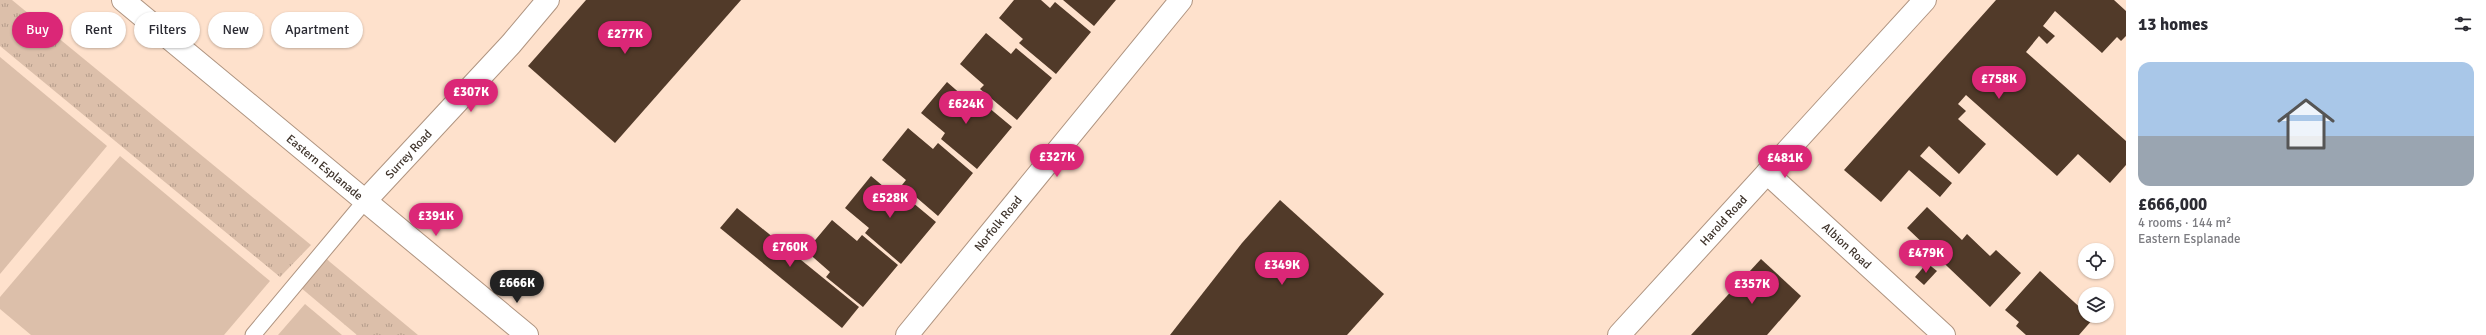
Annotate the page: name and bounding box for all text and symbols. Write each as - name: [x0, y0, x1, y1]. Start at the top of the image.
- chip: Buy: [12, 12, 63, 48]
- chip: Rent: [71, 12, 126, 48]
- chip: Filters: [134, 12, 200, 48]
- chip: New: [208, 12, 263, 48]
- chip: Apartment: [271, 12, 363, 48]
- icon: filters: [2452, 13, 2474, 35]
- text: 13 homes: [2138, 14, 2208, 35]
- pin: £277K: [597, 21, 653, 55]
- text: £277K: [607, 26, 643, 42]
- pin: £758K: [1971, 66, 2027, 100]
- text: £758K: [1981, 71, 2017, 87]
- pin: £307K: [443, 79, 499, 113]
- text: £307K: [453, 84, 489, 100]
- icon: home: [2270, 88, 2342, 160]
- pin: £624K: [938, 91, 994, 125]
- text: £624K: [948, 96, 984, 112]
- street label: Surrey Road: [382, 127, 435, 182]
- street label: Eastern Esplanade: [283, 132, 366, 204]
- pin: £327K: [1029, 144, 1085, 178]
- pin: £481K: [1757, 145, 1813, 179]
- text: £327K: [1039, 149, 1075, 165]
- text: £481K: [1767, 150, 1803, 166]
- pin: £528K: [862, 185, 918, 219]
- text: £528K: [872, 190, 908, 206]
- street label: Norfolk Road: [971, 193, 1026, 255]
- street label: Harold Road: [1697, 193, 1751, 249]
- text: £666,000: [2138, 194, 2207, 215]
- pin: £391K: [408, 203, 464, 237]
- text: £391K: [418, 208, 454, 224]
- text: 4 rooms · 144 m²: [2138, 215, 2231, 231]
- street label: Albion Road: [1819, 220, 1874, 273]
- text: Eastern Esplanade: [2138, 231, 2241, 247]
- pin: £760K: [762, 234, 818, 268]
- text: £760K: [772, 239, 808, 255]
- pin: £479K: [1898, 240, 1954, 274]
- map controls: [2078, 243, 2114, 323]
- button: locate: [2078, 243, 2114, 279]
- text: £479K: [1908, 245, 1944, 261]
- pin: £349K: [1254, 252, 1310, 286]
- text: £349K: [1264, 257, 1300, 273]
- pin: £666K: [489, 270, 545, 304]
- pin: £357K: [1724, 271, 1780, 305]
- text: £666K: [499, 275, 535, 291]
- text: £357K: [1734, 276, 1770, 292]
- button: layers: [2078, 287, 2114, 323]

